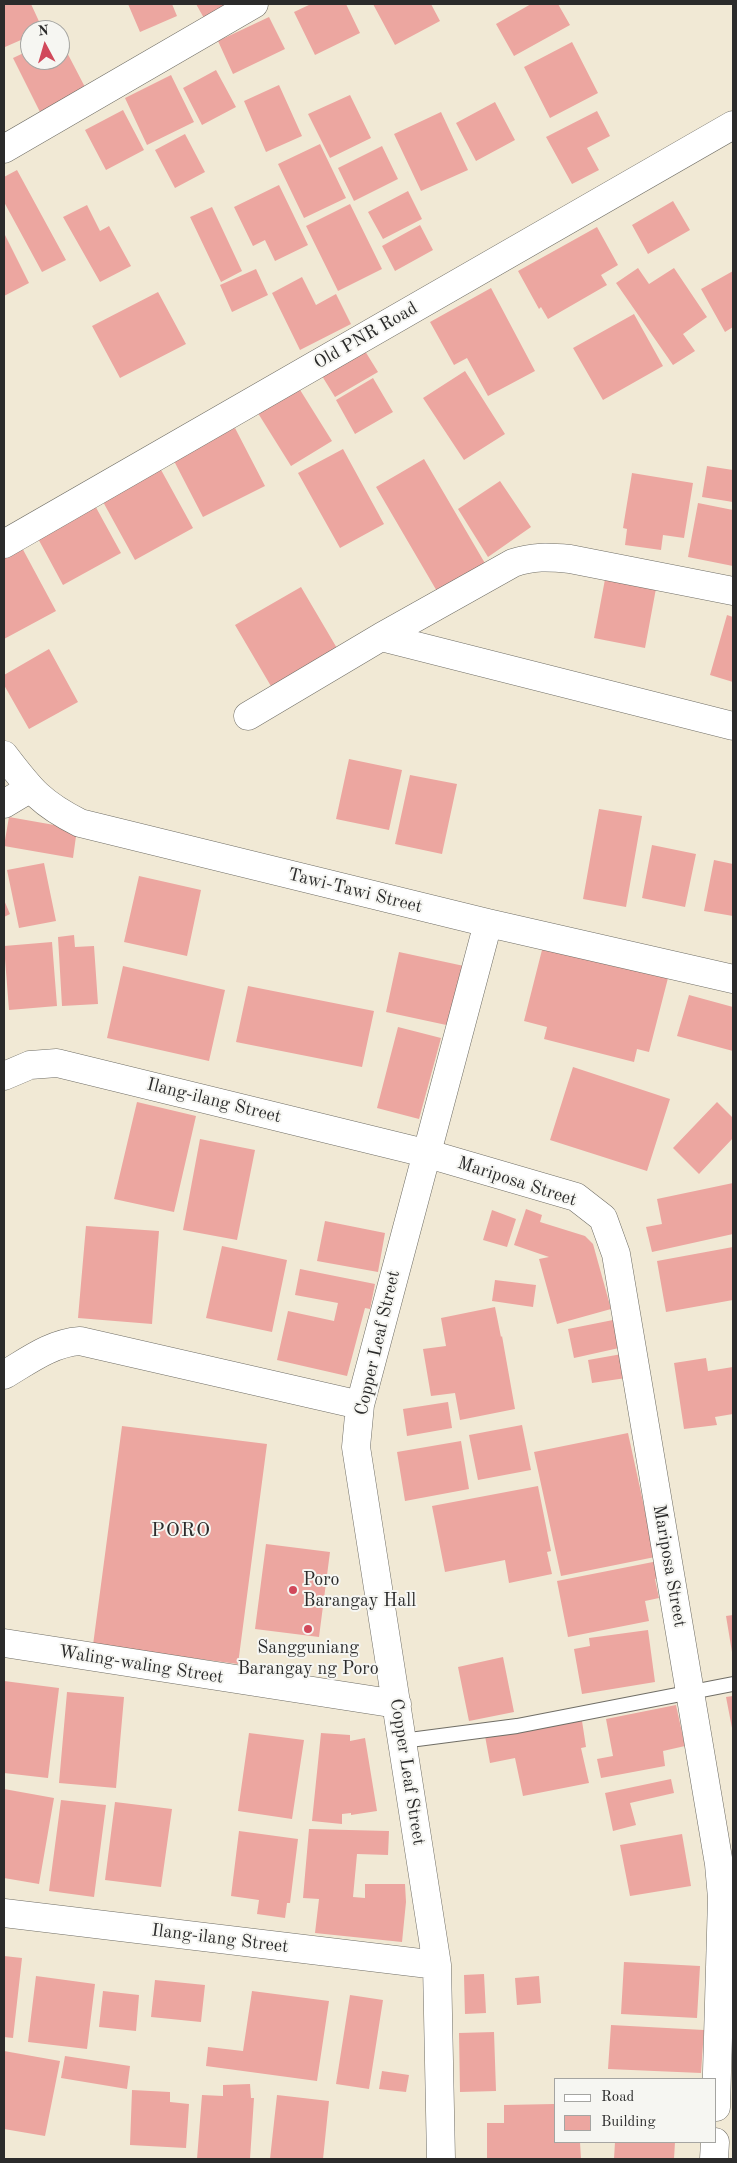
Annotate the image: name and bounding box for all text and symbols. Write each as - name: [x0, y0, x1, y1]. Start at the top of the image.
- north arrow: [20, 20, 70, 70]
- text: N: [37, 24, 50, 39]
- street label: Old PNR Road: [310, 298, 422, 374]
- street label: Tawi-Tawi Street: [286, 864, 424, 918]
- street label: Ilang-ilang Street: [145, 1074, 283, 1128]
- street label: Mariposa Street: [455, 1153, 579, 1211]
- street label: Copper Leaf Street: [351, 1268, 405, 1418]
- street label: Mariposa Street: [648, 1503, 690, 1629]
- district label: PORO: [151, 1519, 211, 1543]
- place label: Poro Barangay Hall: [303, 1569, 416, 1612]
- marker: Poro Barangay Hall: [287, 1584, 299, 1596]
- marker: Sangguniang Barangay ng Poro: [302, 1623, 314, 1635]
- place label: Sangguniang Barangay ng Poro: [237, 1637, 379, 1680]
- street label: Waling-waling Street: [57, 1641, 225, 1689]
- street label: Copper Leaf Street: [385, 1697, 429, 1847]
- street label: Ilang-ilang Street: [150, 1920, 290, 1958]
- legend: [554, 2078, 717, 2143]
- text: Road: [601, 2090, 634, 2105]
- text: Building: [601, 2115, 656, 2130]

